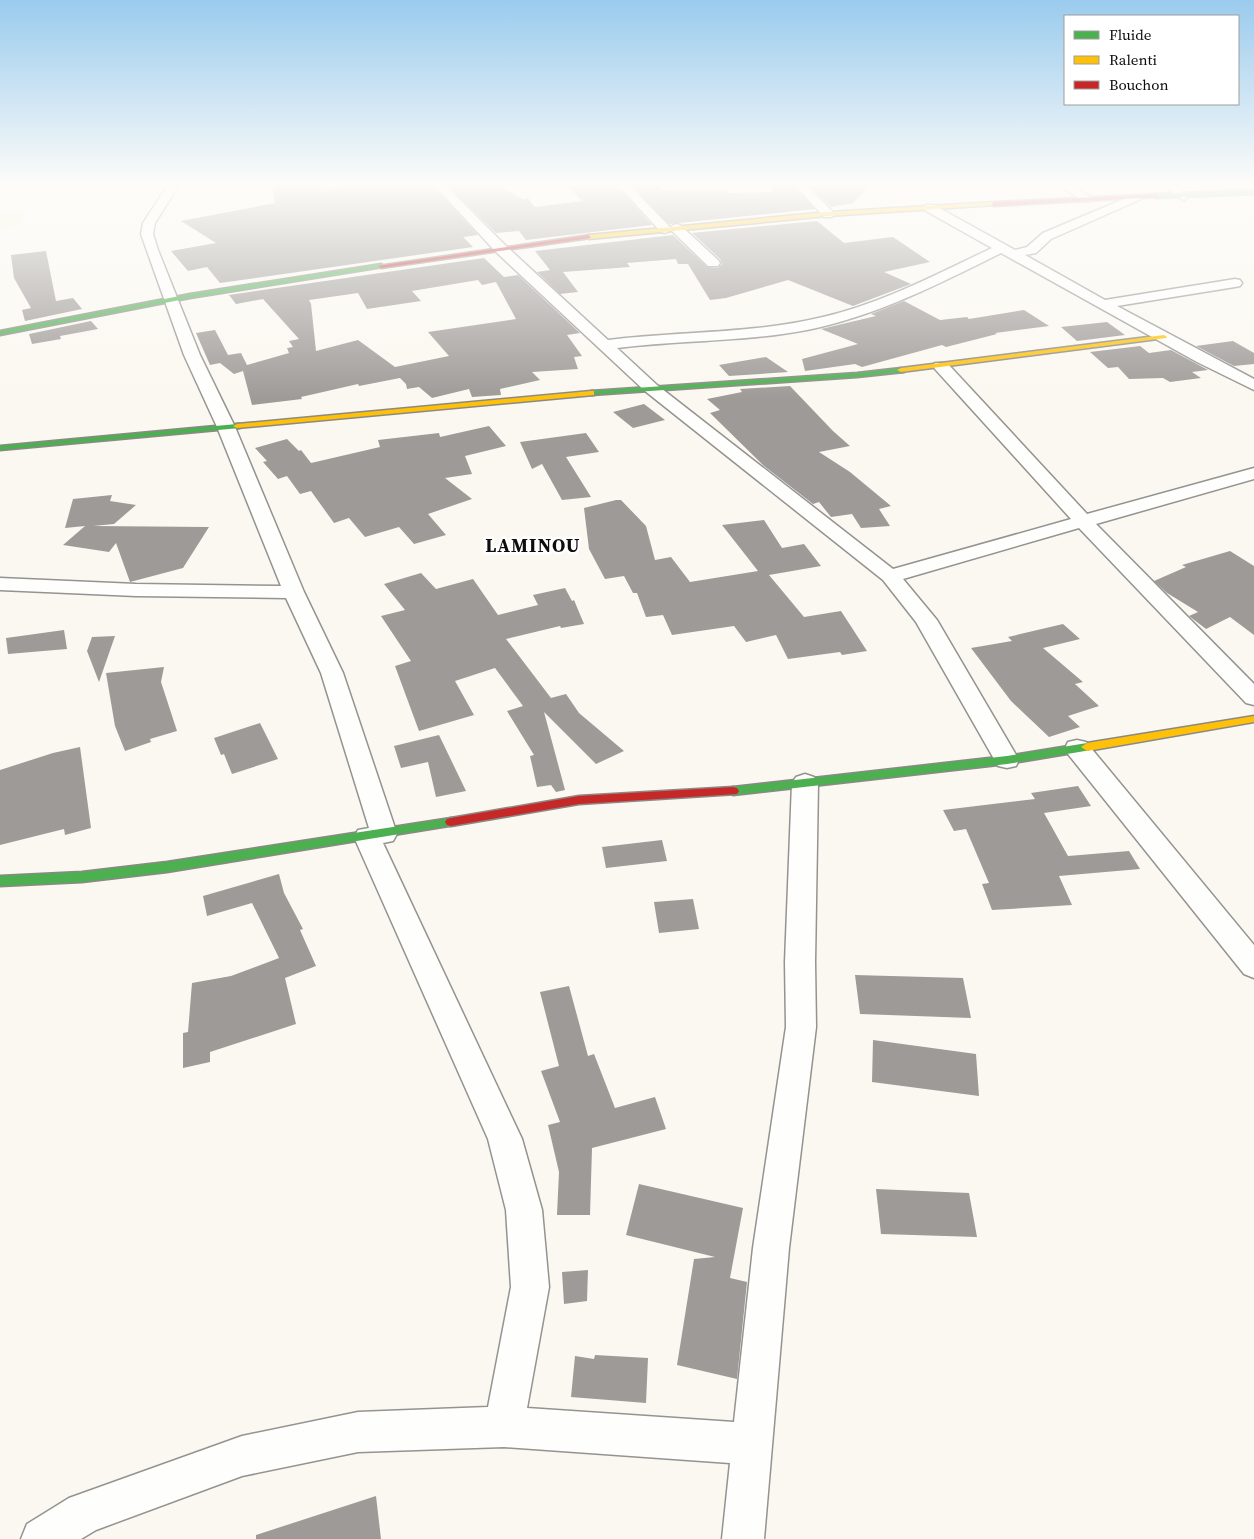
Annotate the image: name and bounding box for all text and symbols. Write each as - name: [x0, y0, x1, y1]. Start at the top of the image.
- legend: [1064, 15, 1239, 105]
- text: Fluide: [1109, 24, 1152, 45]
- text: Ralenti: [1109, 49, 1157, 70]
- text: Bouchon: [1109, 74, 1169, 95]
- district label: LAMINOU: [485, 532, 581, 558]

